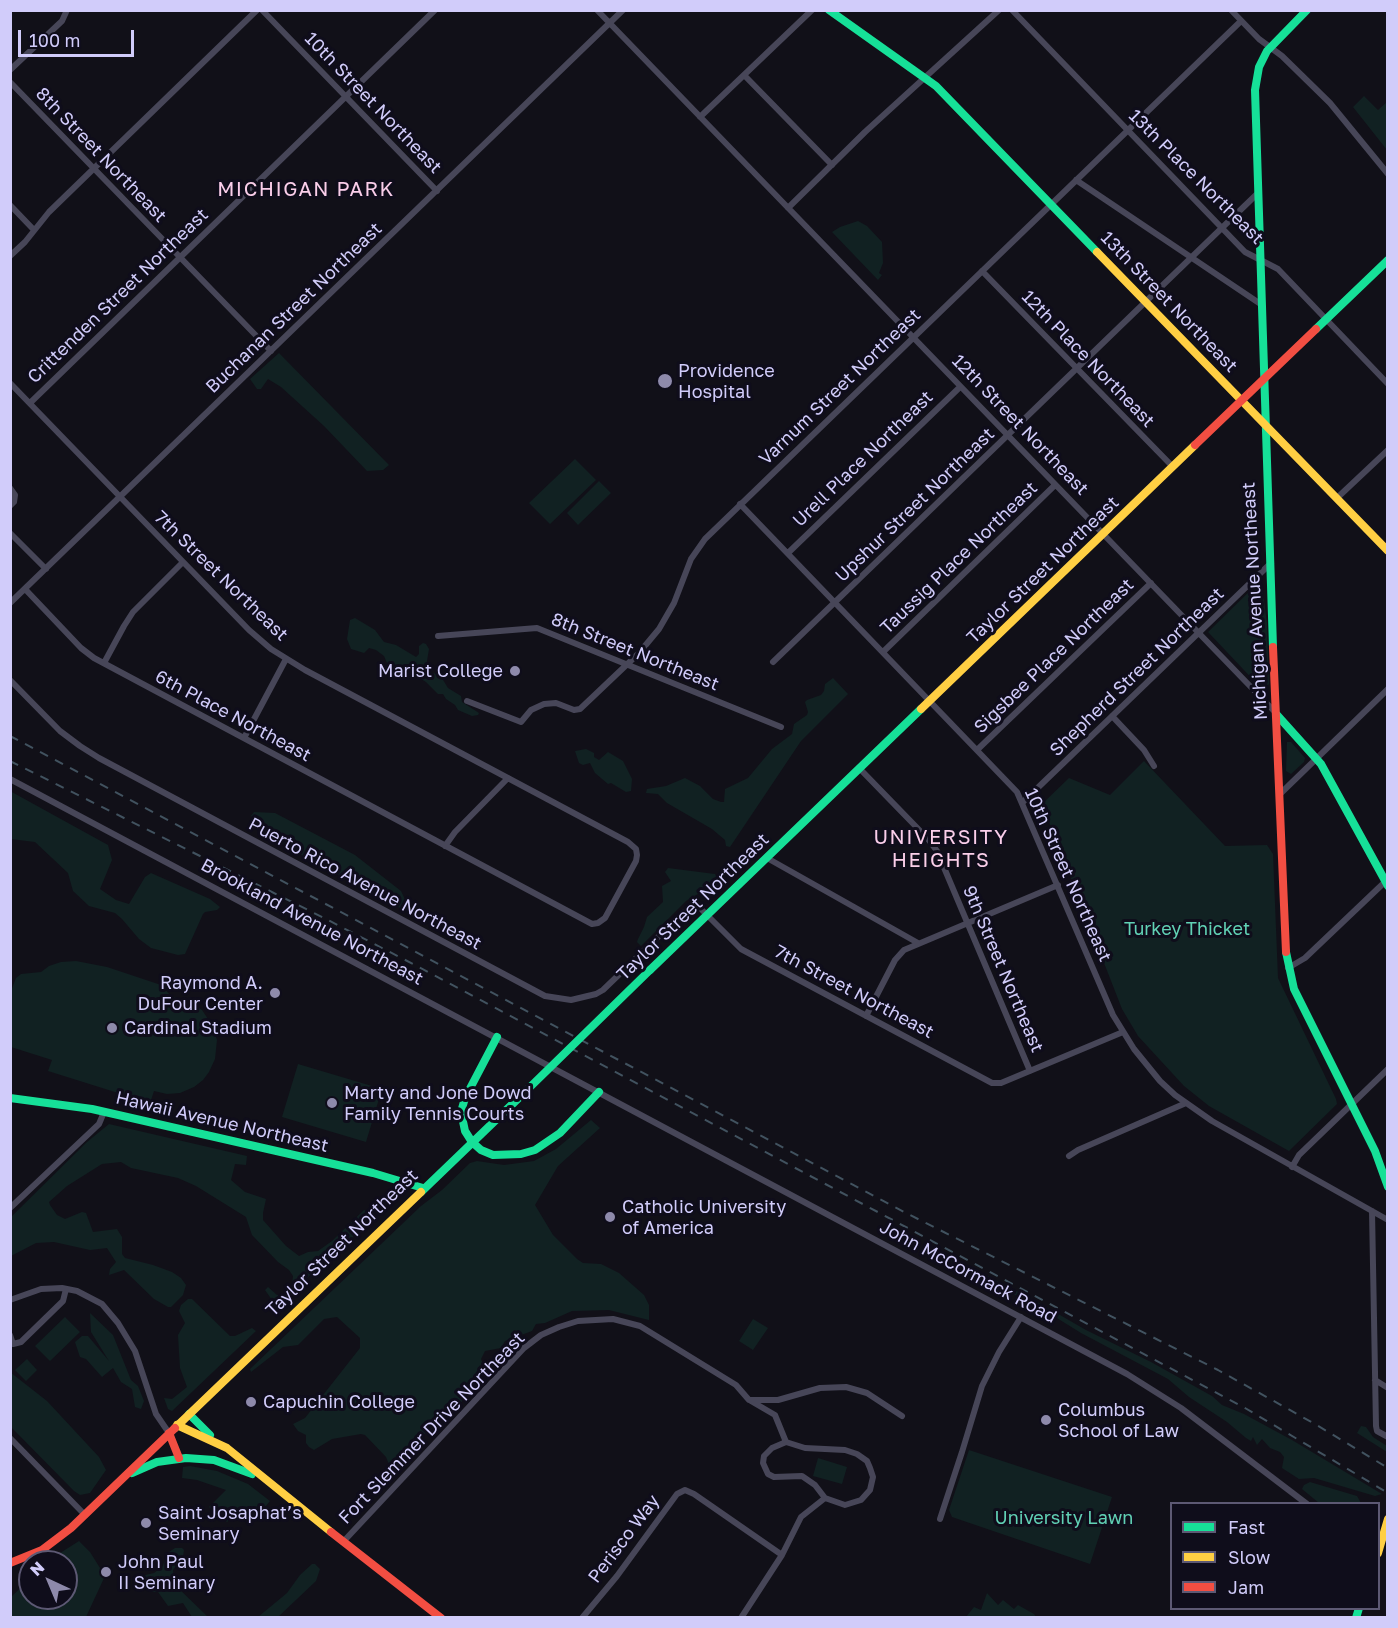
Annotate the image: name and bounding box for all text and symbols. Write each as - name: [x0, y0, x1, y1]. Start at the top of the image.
- scale bar: [21, 18, 136, 56]
- street label: 10th Street Northeast: [300, 28, 446, 178]
- text: 100 m: [29, 29, 80, 51]
- street label: 8th Street Northeast: [31, 83, 171, 227]
- street label: 13th Place Northeast: [1124, 105, 1268, 249]
- district label: MICHIGAN PARK: [217, 178, 395, 202]
- street label: Crittenden Street Northeast: [23, 204, 213, 388]
- street label: Buchanan Street Northeast: [202, 218, 386, 398]
- street label: 13th Street Northeast: [1096, 227, 1242, 377]
- street label: 12th Place Northeast: [1017, 286, 1159, 432]
- street label: Varnum Street Northeast: [755, 304, 925, 470]
- street label: 12th Street Northeast: [947, 350, 1093, 500]
- place label: Providence Hospital: [678, 360, 775, 403]
- marker: Providence Hospital: [656, 372, 674, 390]
- street label: Urell Place Northeast: [788, 386, 938, 532]
- street label: Upshur Street Northeast: [831, 423, 999, 587]
- street label: Taussig Place Northeast: [876, 477, 1042, 639]
- street label: Michigan Avenue Northeast: [1238, 481, 1272, 721]
- street label: Taylor Street Northeast: [963, 492, 1123, 648]
- street label: 7th Street Northeast: [150, 507, 292, 645]
- street label: Sigsbee Place Northeast: [970, 574, 1138, 738]
- street label: Shepherd Street Northeast: [1046, 583, 1228, 761]
- street label: 8th Street Northeast: [548, 608, 722, 696]
- place label: Marist College: [378, 660, 503, 682]
- marker: Marist College: [508, 664, 522, 678]
- street label: 6th Place Northeast: [151, 666, 315, 766]
- street label: 10th Street Northeast: [1020, 785, 1116, 965]
- street label: Puerto Rico Avenue Northeast: [245, 813, 485, 955]
- district label: UNIVERSITY HEIGHTS: [873, 826, 1009, 873]
- street label: Taylor Street Northeast: [613, 829, 773, 985]
- street label: Brookland Avenue Northeast: [197, 854, 427, 990]
- street label: 9th Street Northeast: [958, 882, 1048, 1056]
- park label: Turkey Thicket: [1124, 918, 1250, 940]
- street label: 7th Street Northeast: [771, 941, 937, 1043]
- place label: Raymond A. DuFour Center: [138, 972, 263, 1014]
- marker: Raymond A. DuFour Center: [268, 986, 282, 1000]
- place label: Cardinal Stadium: [124, 1017, 272, 1039]
- marker: Cardinal Stadium: [105, 1021, 119, 1035]
- place label: Marty and Jone Dowd Family Tennis Courts: [344, 1082, 531, 1124]
- street label: Hawaii Avenue Northeast: [113, 1087, 331, 1157]
- marker: Marty and Jone Dowd Family Tennis Courts: [325, 1096, 339, 1110]
- street label: Taylor Street Northeast: [262, 1165, 422, 1321]
- place label: Catholic University of America: [622, 1196, 786, 1238]
- marker: Catholic University of America: [603, 1210, 617, 1224]
- street label: John McCormack Road: [876, 1216, 1060, 1328]
- street label: Fort Slemmer Drive Northeast: [334, 1328, 530, 1528]
- place label: Capuchin College: [263, 1391, 415, 1413]
- marker: Capuchin College: [244, 1395, 258, 1409]
- place label: Columbus School of Law: [1058, 1399, 1179, 1442]
- marker: Columbus School of Law: [1039, 1413, 1053, 1427]
- street label: Perisco Way: [584, 1491, 664, 1587]
- place label: Saint Josaphat’s Seminary: [158, 1502, 302, 1544]
- legend: [1170, 1502, 1380, 1610]
- park label: University Lawn: [995, 1507, 1133, 1529]
- marker: Saint Josaphat’s Seminary: [139, 1516, 153, 1530]
- text: Fast: [1228, 1516, 1265, 1538]
- text: Slow: [1228, 1546, 1270, 1568]
- north arrow: [18, 1550, 78, 1610]
- place label: John Paul II Seminary: [118, 1551, 215, 1594]
- text: N: [26, 1557, 48, 1580]
- marker: John Paul II Seminary: [99, 1565, 113, 1579]
- text: Jam: [1228, 1576, 1264, 1598]

